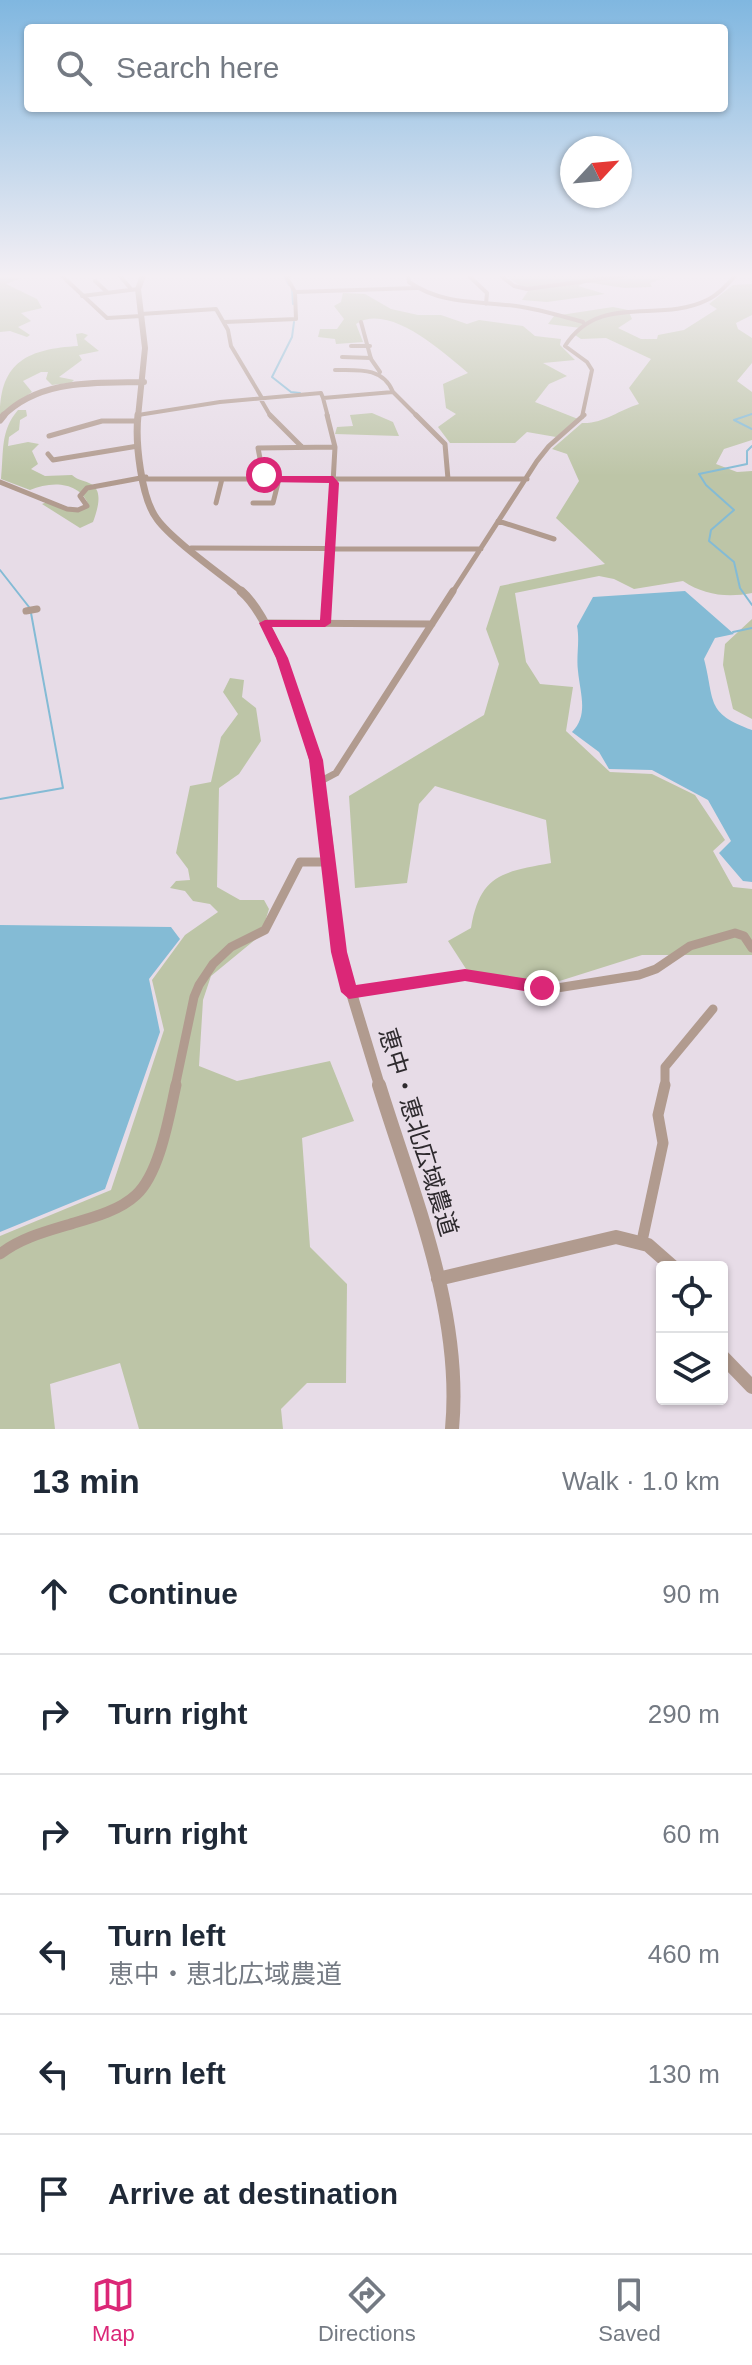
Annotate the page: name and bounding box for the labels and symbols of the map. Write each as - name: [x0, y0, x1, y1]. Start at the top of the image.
- north arrow: [560, 136, 632, 208]
- route start: [246, 457, 282, 493]
- route end: [524, 970, 560, 1006]
- street label: 恵中・恵北広域農道: [374, 1025, 463, 1239]

